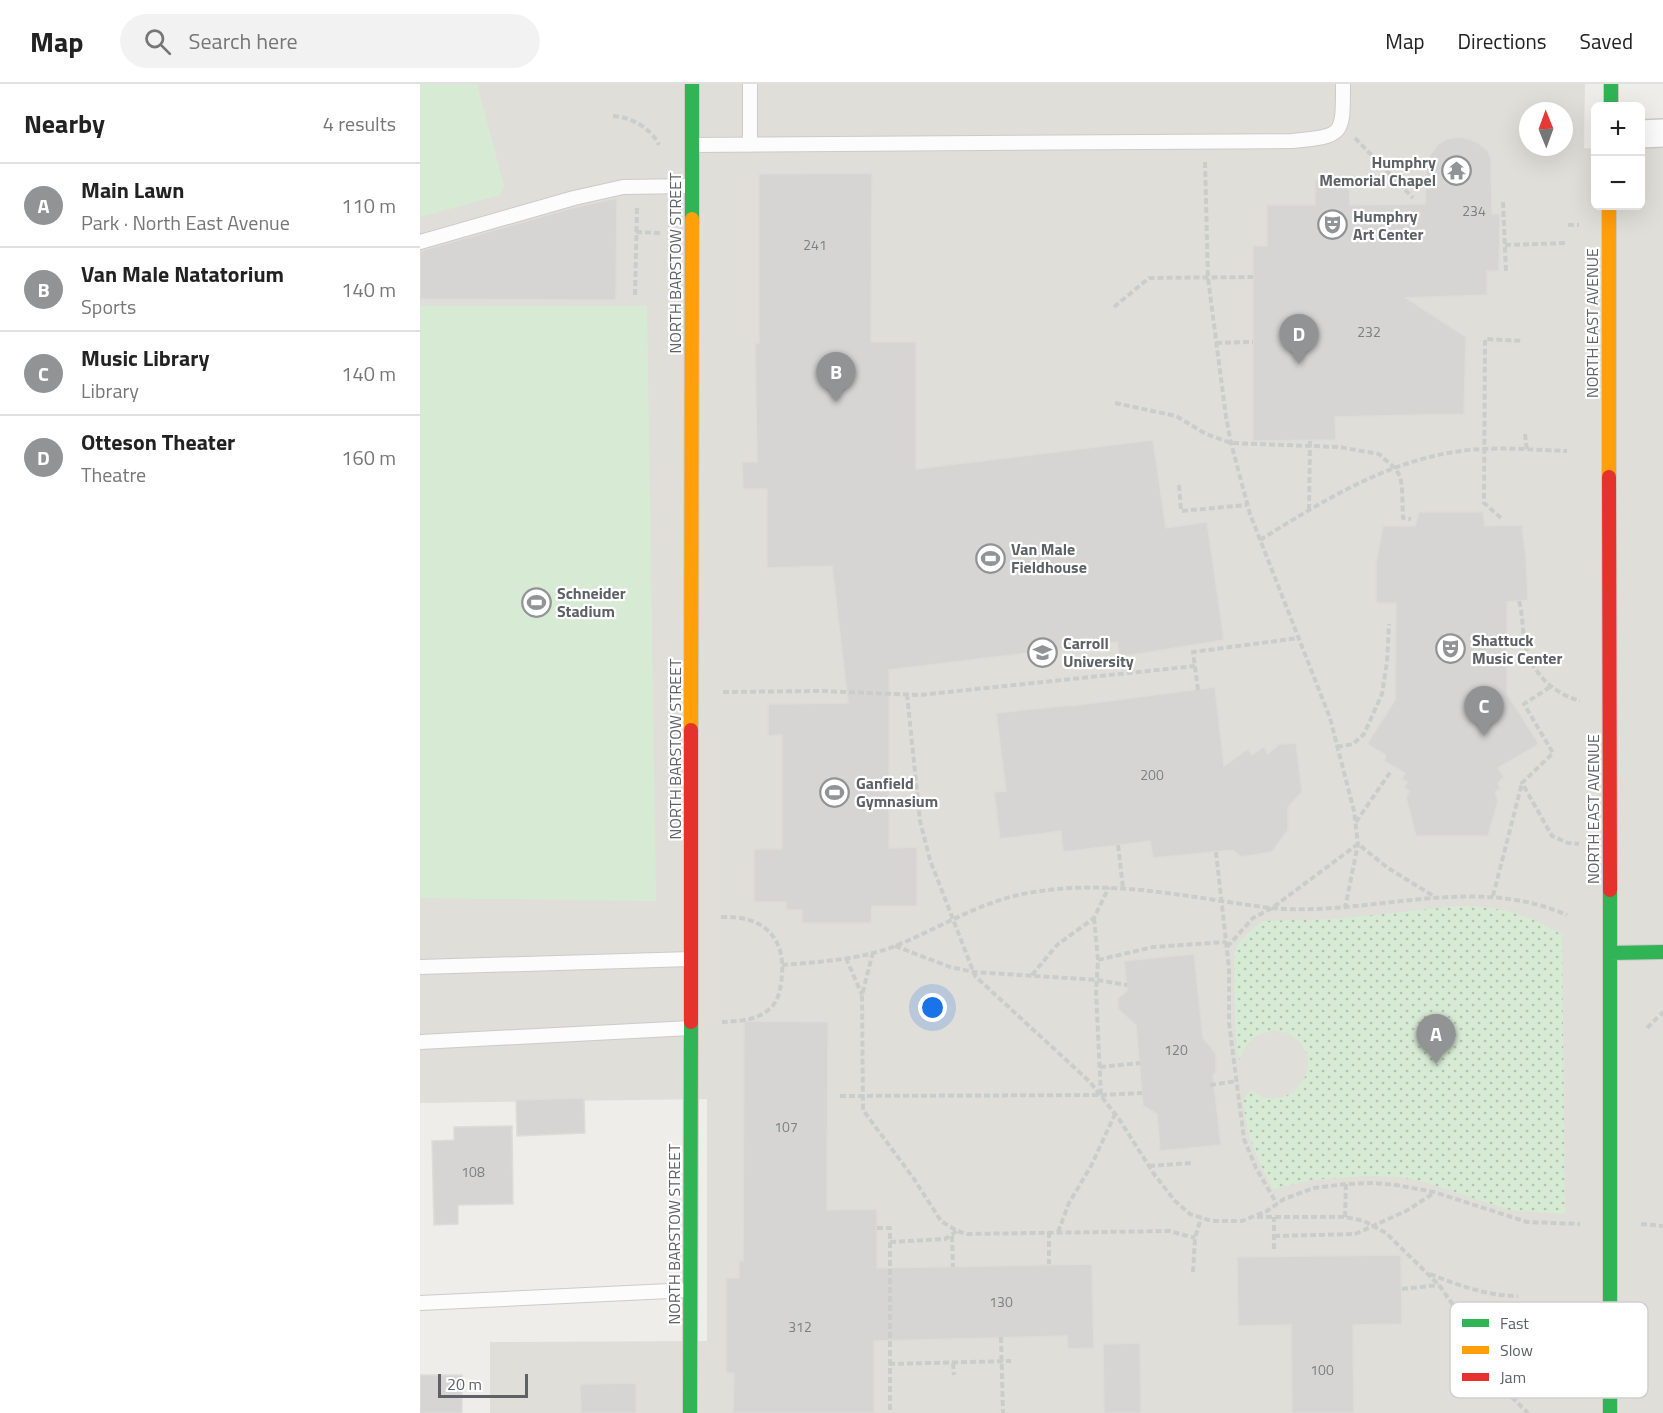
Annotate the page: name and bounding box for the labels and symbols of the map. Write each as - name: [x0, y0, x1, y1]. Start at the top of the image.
- north arrow: [1519, 102, 1573, 156]
- place label: Humphry Memorial Chapel: [1319, 150, 1436, 192]
- temple icon: Humphry Memorial Chapel: [1441, 155, 1473, 187]
- street label: NORTH BARSTOW STREET: [663, 172, 687, 353]
- house number: 234: [1462, 200, 1486, 221]
- place label: Humphry Art Center: [1353, 204, 1423, 246]
- theatre icon: Humphry Art Center: [1316, 209, 1348, 241]
- house number: 241: [803, 234, 827, 255]
- street label: NORTH EAST AVENUE: [1580, 248, 1604, 398]
- pin: D: [1280, 314, 1318, 364]
- house number: 232: [1357, 321, 1381, 342]
- pin: B: [816, 352, 856, 402]
- place label: Van Male Fieldhouse: [1011, 537, 1087, 579]
- sports icon: Van Male Fieldhouse: [974, 542, 1006, 574]
- place label: Schneider Stadium: [557, 581, 626, 623]
- sports icon: Schneider Stadium: [520, 586, 552, 618]
- place label: Shattuck Music Center: [1472, 628, 1562, 670]
- place label: Carroll University: [1063, 631, 1134, 673]
- theatre icon: Shattuck Music Center: [1435, 633, 1467, 665]
- school or university icon: Carroll University: [1026, 636, 1058, 668]
- street label: NORTH BARSTOW STREET: [663, 658, 687, 839]
- pin: C: [1464, 686, 1504, 736]
- street label: NORTH EAST AVENUE: [1581, 734, 1605, 884]
- house number: 200: [1140, 764, 1164, 785]
- place label: Ganfield Gymnasium: [856, 771, 938, 813]
- sports icon: Ganfield Gymnasium: [819, 776, 851, 808]
- your location: [918, 993, 947, 1022]
- pin: A: [1416, 1014, 1456, 1064]
- house number: 120: [1164, 1039, 1188, 1060]
- house number: 107: [774, 1116, 798, 1137]
- street label: NORTH BARSTOW STREET: [662, 1143, 686, 1324]
- house number: 108: [461, 1161, 485, 1182]
- house number: 130: [989, 1291, 1013, 1312]
- legend: [1450, 1302, 1648, 1398]
- text: Fast: [1500, 1311, 1529, 1335]
- house number: 312: [788, 1316, 812, 1337]
- text: Slow: [1500, 1338, 1533, 1362]
- house number: 100: [1310, 1359, 1334, 1380]
- text: Jam: [1500, 1365, 1526, 1389]
- scale bar: [438, 1371, 528, 1398]

